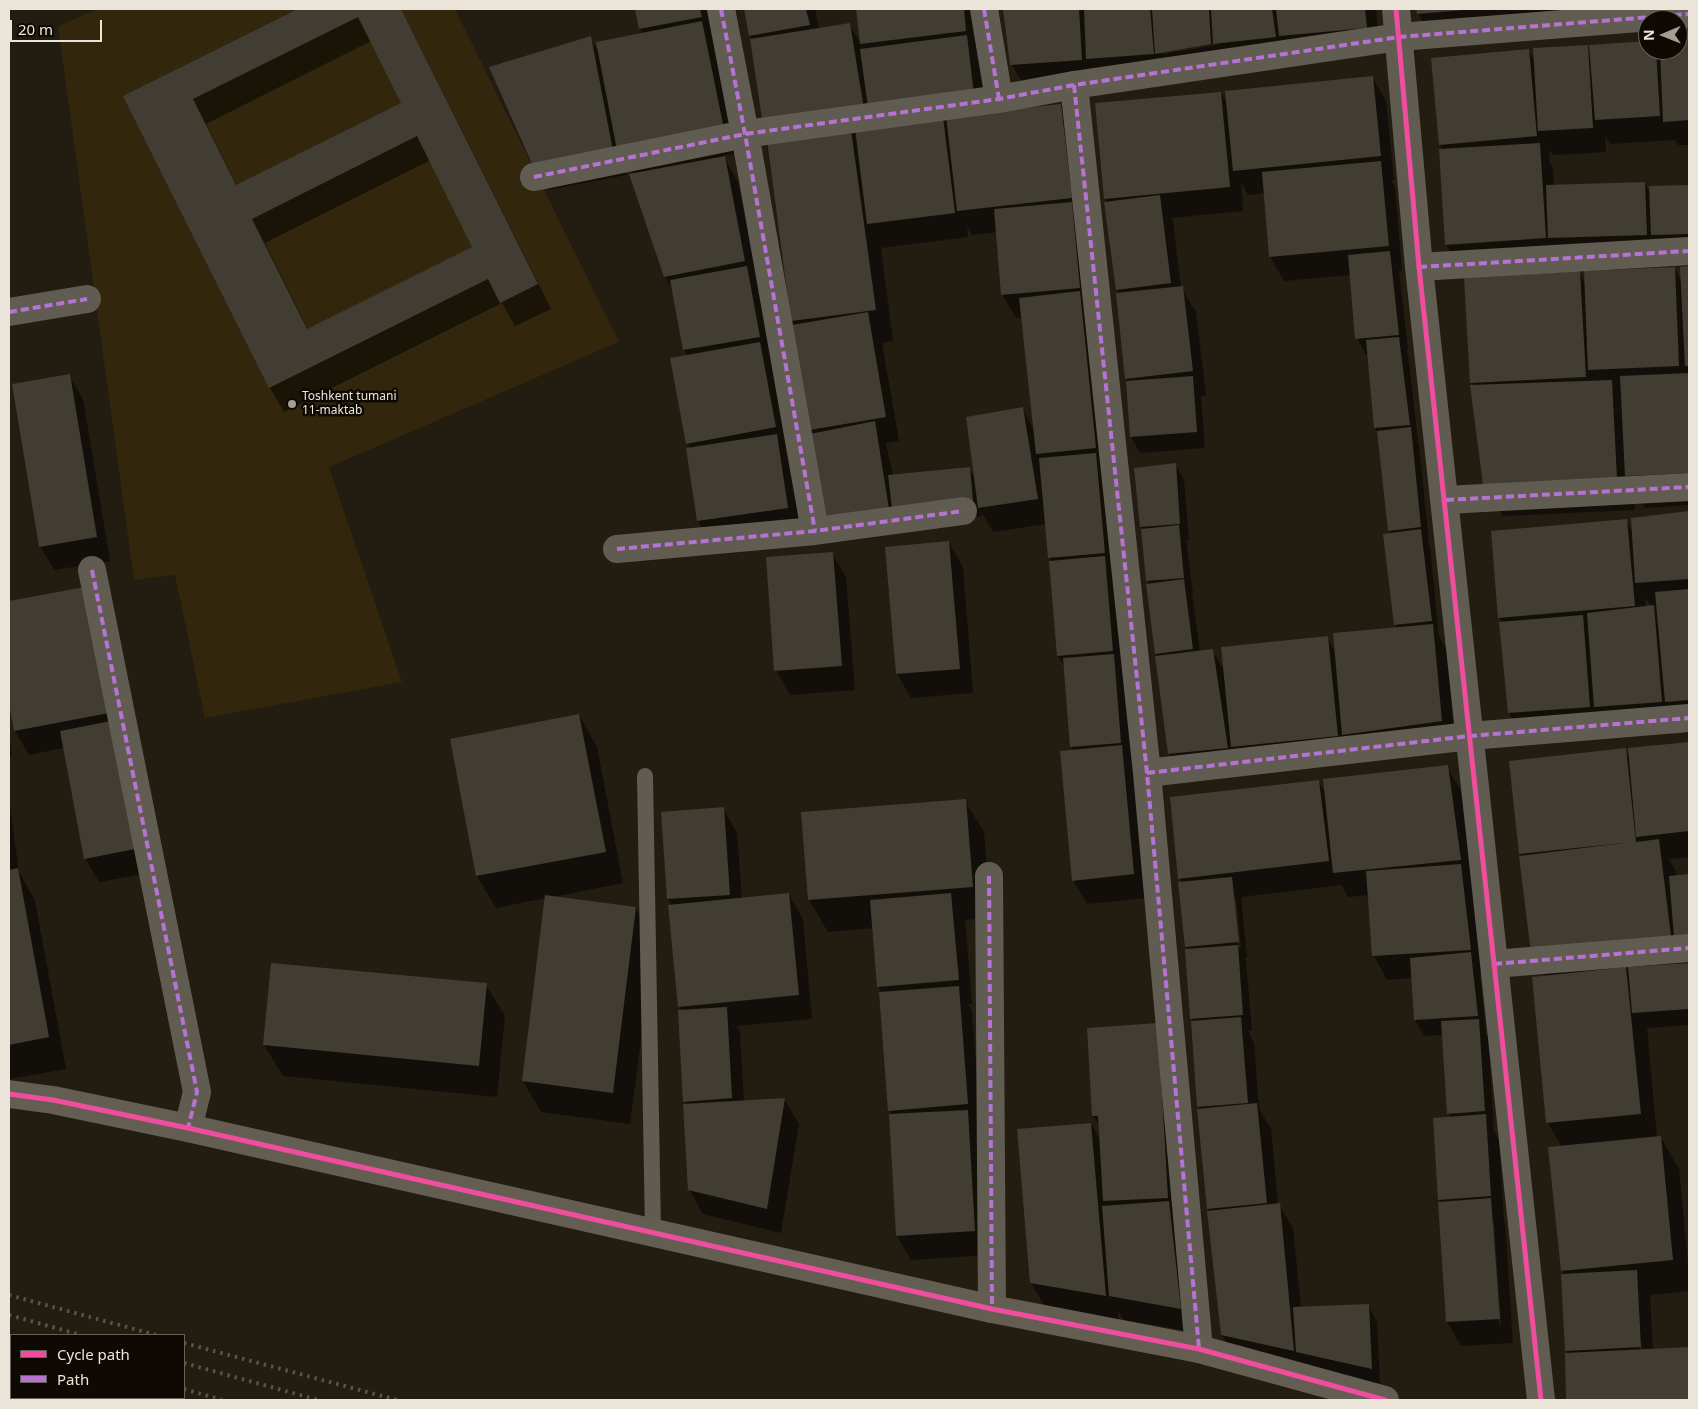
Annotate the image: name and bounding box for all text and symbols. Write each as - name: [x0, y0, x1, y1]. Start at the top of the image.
- scale bar: [12, 10, 105, 42]
- north arrow: [1638, 10, 1688, 60]
- text: 20 m: [18, 19, 53, 39]
- text: N: [1639, 29, 1658, 41]
- place label: Toshkent tumani 11-maktab: [302, 390, 397, 418]
- marker: Toshkent tumani 11-maktab: [286, 398, 298, 410]
- legend: [10, 1334, 185, 1399]
- text: Cycle path: [57, 1344, 130, 1364]
- text: Path: [57, 1369, 89, 1389]

